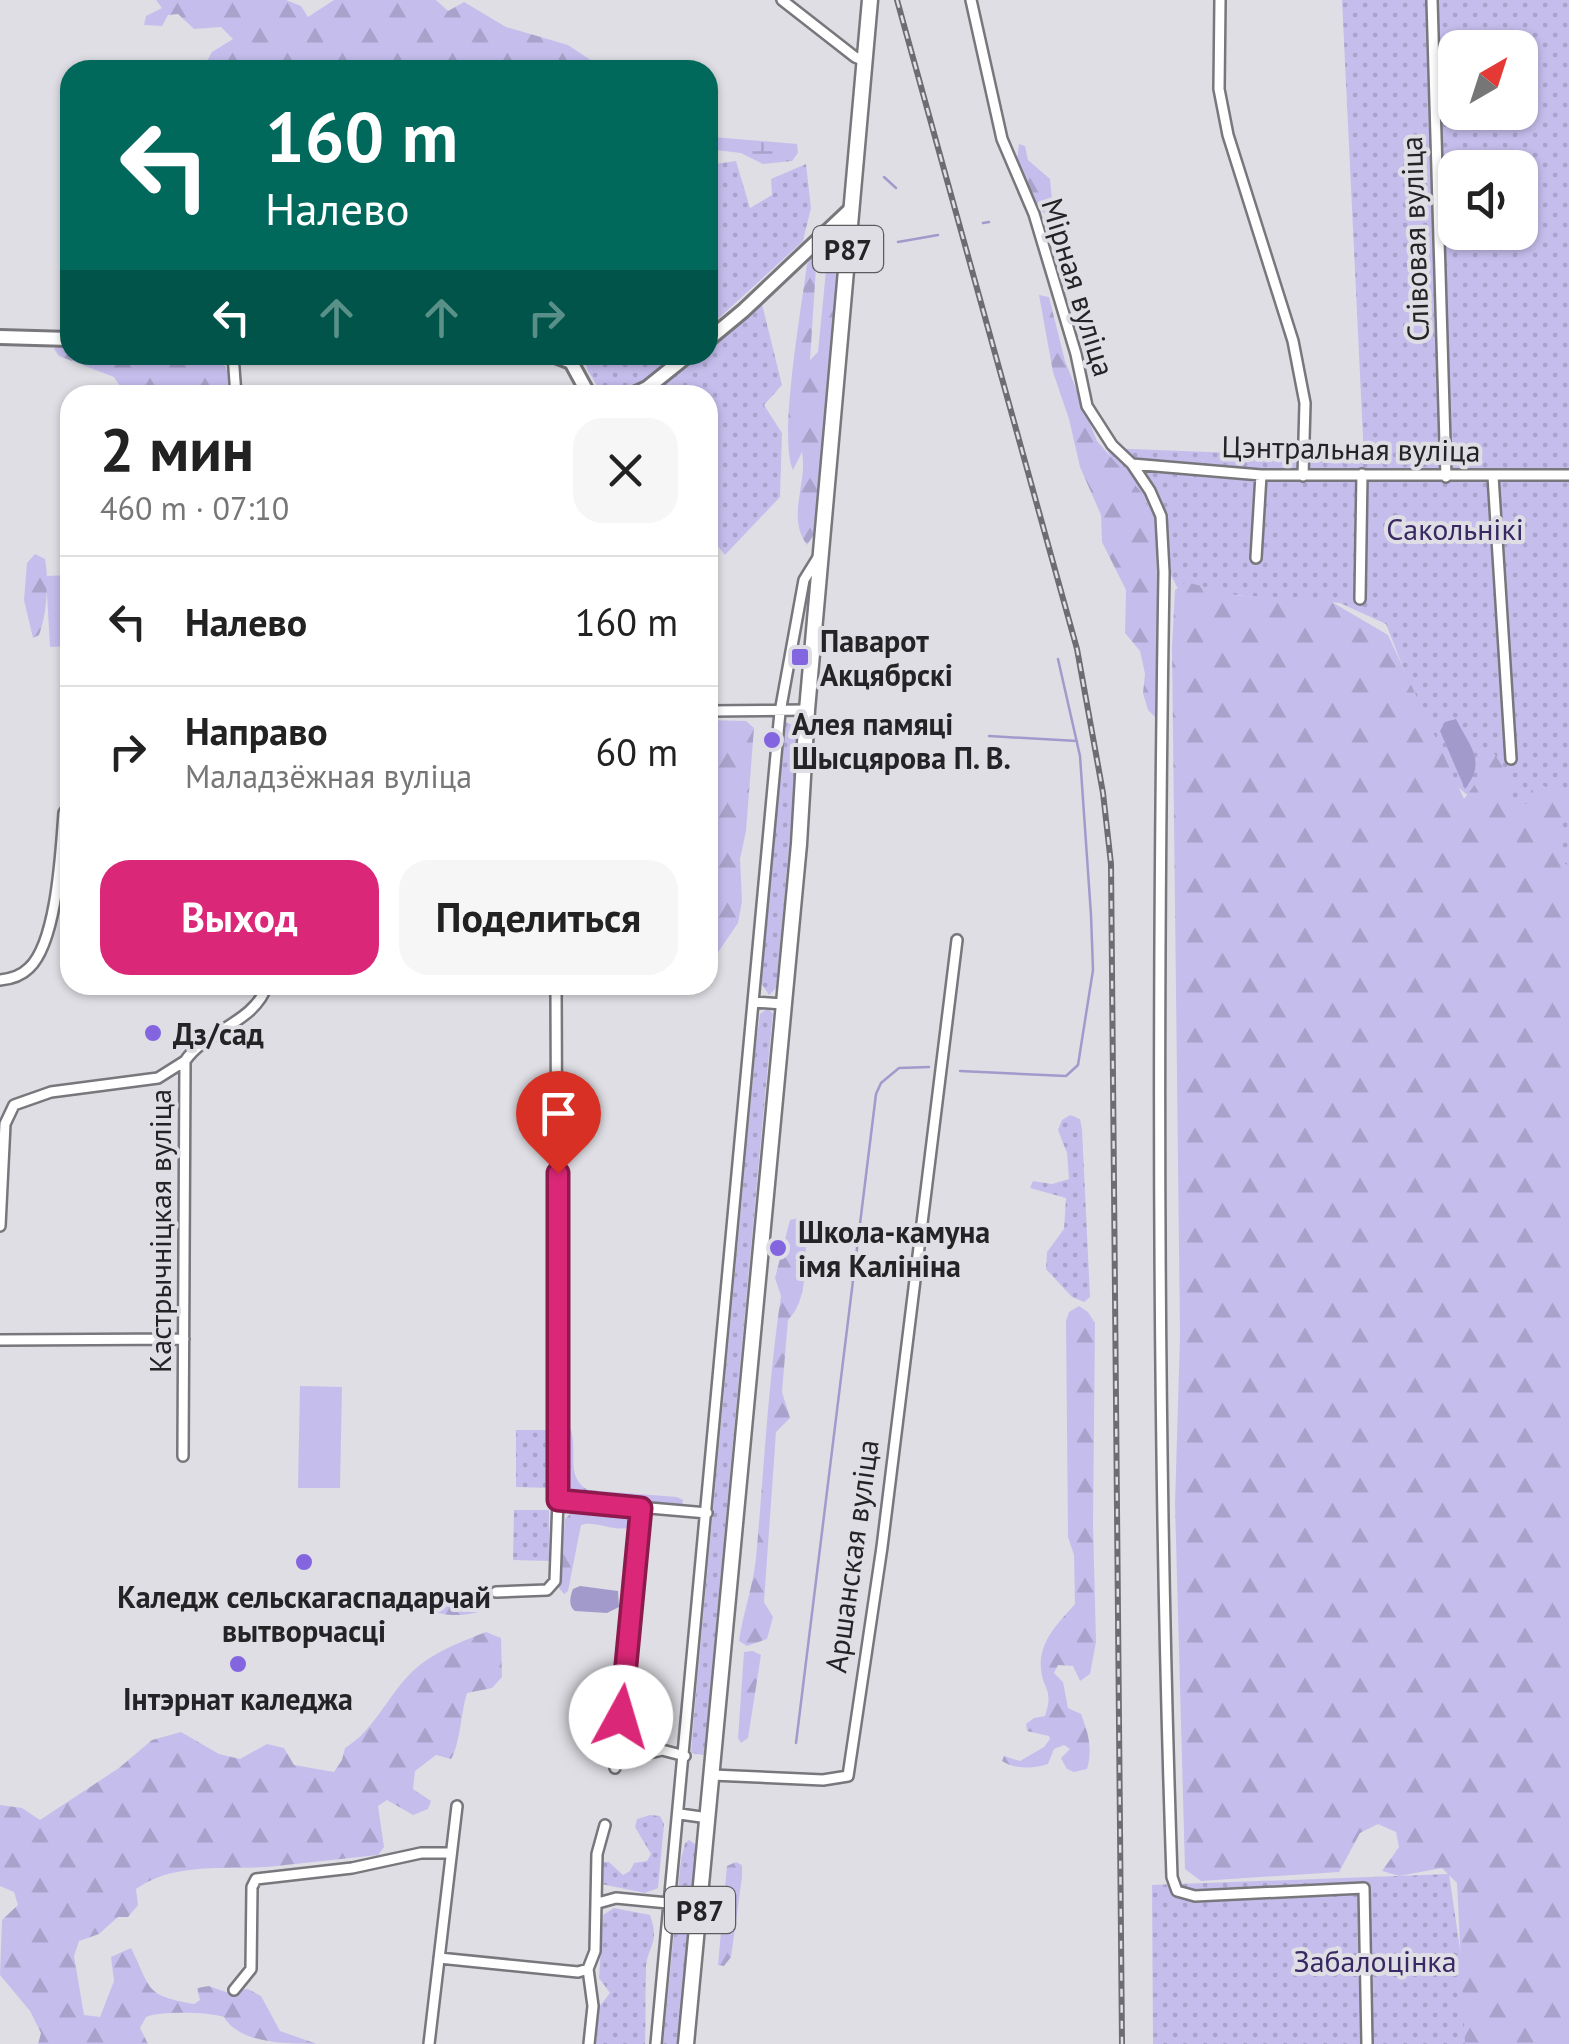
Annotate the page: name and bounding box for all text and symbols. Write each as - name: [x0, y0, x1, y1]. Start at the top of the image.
- north arrow: [1438, 30, 1538, 130]
- map controls: [1438, 30, 1538, 250]
- text: 160 m: [265, 91, 458, 181]
- icon: left: [100, 100, 230, 230]
- street label: Слівовая вуліца: [1391, 136, 1437, 342]
- button: sound: [1438, 150, 1538, 250]
- text: Налево: [265, 179, 410, 237]
- street label: Мірная вуліца: [1033, 193, 1125, 381]
- road number: Р87: [813, 226, 883, 272]
- icon: left: [204, 290, 259, 345]
- icon: ahead: [309, 290, 364, 345]
- icon: ahead: [414, 290, 469, 345]
- icon: right: [519, 290, 574, 345]
- text: 2 мин: [100, 410, 254, 488]
- button: close: [573, 418, 678, 523]
- street label: Цэнтральная вуліца: [1221, 426, 1481, 470]
- text: 460 m · 07:10: [100, 487, 289, 529]
- park label: Сакольнікі: [1386, 509, 1524, 548]
- icon: left: [100, 594, 155, 649]
- text: Налево: [185, 597, 307, 646]
- text: 160 m: [575, 597, 678, 646]
- place label: Паварот Акцябрскі: [820, 621, 953, 694]
- marker: Паварот Акцябрскі: [789, 646, 811, 668]
- place label: Алея памяці Шысцярова П. В.: [792, 704, 1011, 777]
- text: Направо: [185, 706, 328, 755]
- icon: right: [100, 724, 155, 779]
- text: 60 m: [596, 727, 678, 776]
- marker: Алея памяці Шысцярова П. В.: [761, 729, 783, 751]
- text: Маладзёжная вуліца: [185, 755, 472, 797]
- button: Выход: [100, 860, 379, 975]
- button: Поделиться: [399, 860, 678, 975]
- place label: Дз/сад: [173, 1014, 264, 1053]
- marker: Дз/сад: [142, 1022, 164, 1044]
- pin: [516, 1071, 601, 1174]
- icon: arrive: [531, 1086, 586, 1141]
- street label: Кастрычніцкая вуліца: [140, 1089, 179, 1373]
- place label: Школа-камуна імя Калініна: [798, 1212, 990, 1285]
- marker: Школа-камуна імя Калініна: [767, 1237, 789, 1259]
- street label: Аршанская вуліца: [815, 1437, 887, 1675]
- marker: Каледж сельскагаспадарчай вытворчасці: [293, 1551, 315, 1573]
- place label: Каледж сельскагаспадарчай вытворчасці: [117, 1577, 491, 1650]
- marker: Інтэрнат каледжа: [227, 1653, 249, 1675]
- position arrow: [569, 1665, 673, 1769]
- place label: Інтэрнат каледжа: [123, 1679, 353, 1718]
- road number: Р87: [665, 1887, 735, 1933]
- park label: Забалоцінка: [1293, 1941, 1457, 1980]

